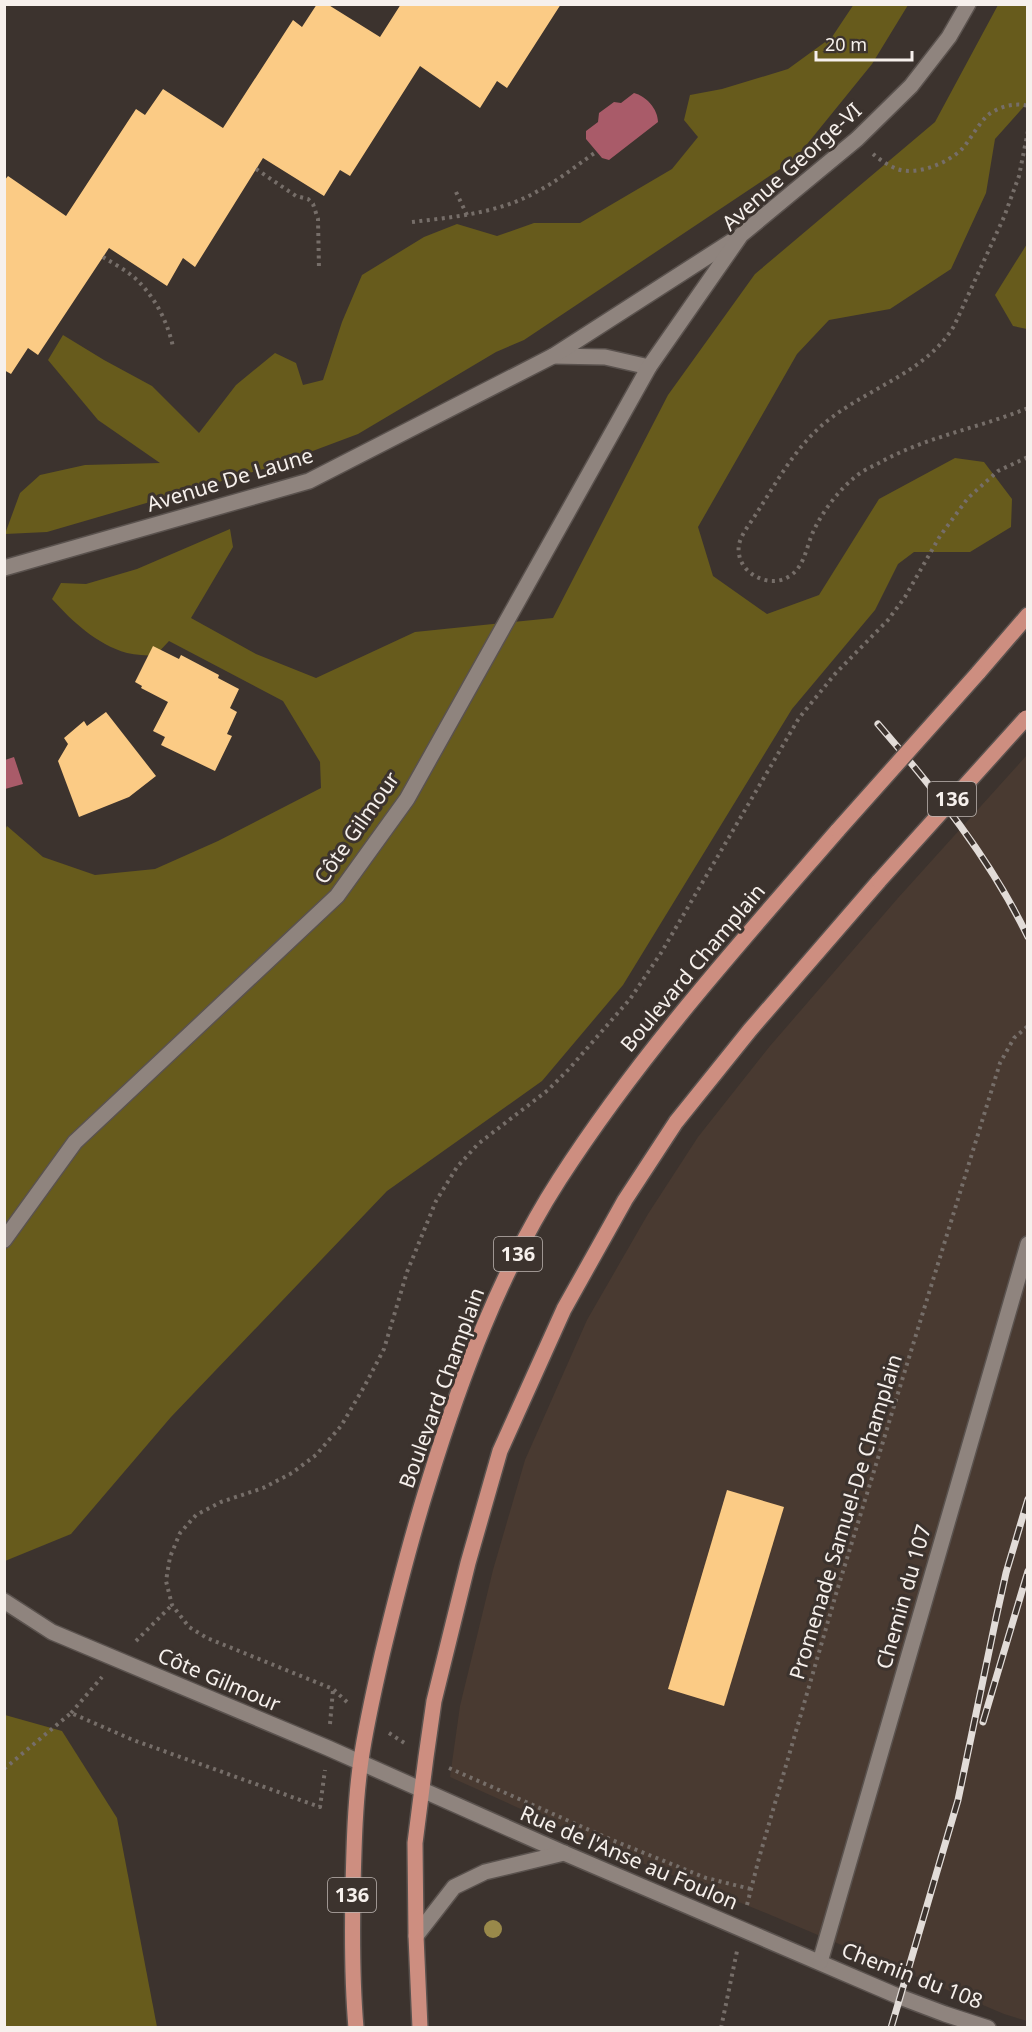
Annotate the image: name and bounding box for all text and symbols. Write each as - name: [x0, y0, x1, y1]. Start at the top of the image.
- scale bar: [816, 24, 912, 62]
- text: 20 m: [825, 32, 867, 56]
- street label: Avenue George-VI: [716, 96, 867, 236]
- street label: Avenue De Laune: [143, 440, 316, 518]
- street label: Côte Gilmour: [307, 765, 405, 889]
- road number: 136: [928, 782, 976, 816]
- street label: Boulevard Champlain: [614, 877, 771, 1057]
- road number: 136: [494, 1237, 542, 1271]
- street label: Boulevard Champlain: [392, 1284, 490, 1492]
- street label: Promenade Samuel-De Champlain: [782, 1351, 908, 1683]
- street label: Chemin du 107: [869, 1521, 937, 1672]
- street label: Côte Gilmour: [154, 1641, 285, 1718]
- street label: Rue de l'Anse au Foulon: [516, 1798, 743, 1916]
- road number: 136: [328, 1878, 376, 1912]
- street label: Chemin du 108: [838, 1935, 987, 2015]

